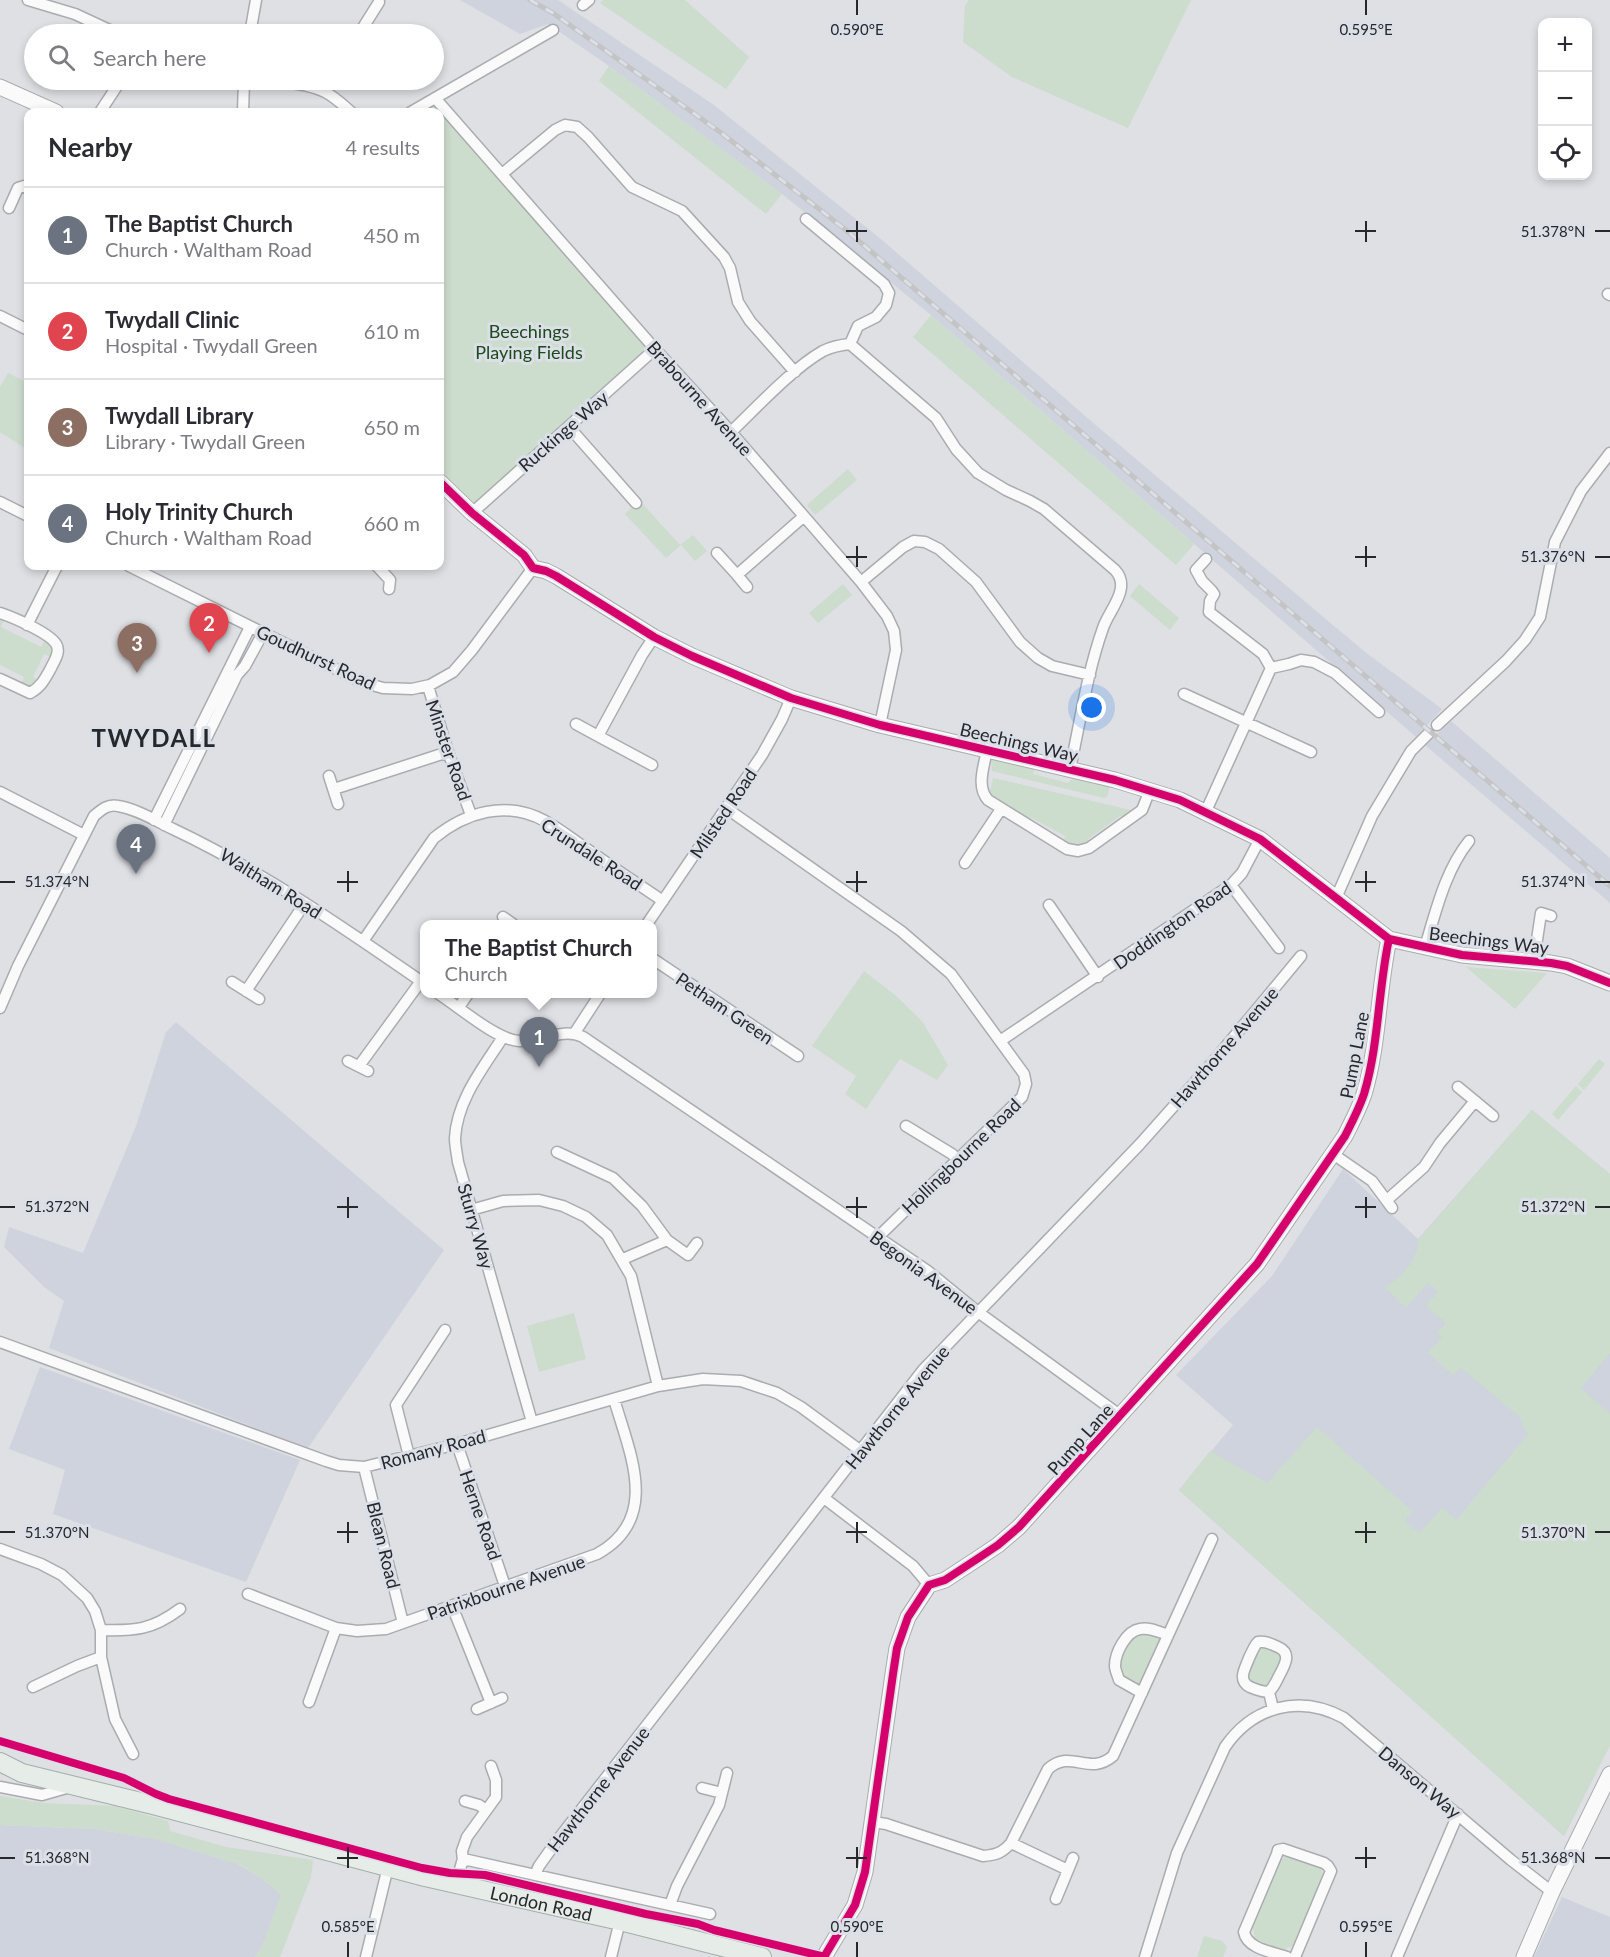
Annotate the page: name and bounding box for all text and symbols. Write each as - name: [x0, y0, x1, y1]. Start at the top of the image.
- map controls: [1538, 18, 1592, 180]
- button: +: [1538, 18, 1592, 72]
- text: 0.590°E: [830, 20, 884, 38]
- text: 0.595°E: [1339, 20, 1393, 38]
- search box: [24, 24, 444, 90]
- icon: search: [45, 41, 78, 74]
- text: Search here: [93, 44, 206, 71]
- button: −: [1538, 72, 1592, 126]
- button: locate: [1538, 126, 1592, 180]
- text: Nearby: [48, 131, 133, 163]
- text: 4 results: [345, 135, 420, 159]
- text: The Baptist Church: [105, 210, 293, 237]
- text: 51.378°N: [1521, 222, 1585, 240]
- text: 1: [62, 223, 73, 247]
- text: 450 m: [364, 223, 420, 247]
- text: Church · Waltham Road: [105, 237, 312, 261]
- text: Twydall Clinic: [105, 306, 239, 333]
- text: 2: [62, 319, 73, 343]
- text: 610 m: [364, 319, 420, 343]
- park label: Beechings Playing Fields: [475, 320, 583, 363]
- text: Hospital · Twydall Green: [105, 333, 318, 357]
- street label: Brabourne Avenue: [643, 336, 757, 460]
- street label: Ruckinge Way: [514, 386, 613, 476]
- text: Twydall Library: [105, 402, 254, 429]
- text: 3: [62, 415, 73, 439]
- text: 650 m: [364, 415, 420, 439]
- text: Library · Twydall Green: [105, 429, 305, 453]
- text: Holy Trinity Church: [105, 498, 293, 525]
- text: 4: [62, 511, 73, 535]
- text: 660 m: [364, 511, 420, 535]
- text: Church · Waltham Road: [105, 525, 312, 549]
- text: 51.376°N: [1521, 547, 1585, 565]
- pin: 2: [190, 604, 228, 653]
- street label: Goudhurst Road: [253, 620, 379, 694]
- pin: 3: [118, 624, 156, 673]
- your location: [1077, 693, 1106, 722]
- street label: Minster Road: [421, 697, 477, 803]
- street label: Beechings Way: [958, 718, 1081, 766]
- district label: TWYDALL: [92, 723, 217, 752]
- street label: Milsted Road: [685, 764, 761, 862]
- street label: Crundale Road: [537, 813, 647, 895]
- pin: 4: [116, 824, 156, 874]
- street label: Waltham Road: [216, 843, 326, 923]
- text: 51.374°N: [25, 872, 89, 890]
- text: 51.374°N: [1521, 872, 1585, 890]
- street label: Doddington Road: [1109, 876, 1235, 974]
- popup: [420, 920, 657, 998]
- street label: Beechings Way: [1428, 922, 1551, 958]
- text: The Baptist Church: [445, 934, 632, 961]
- text: Church: [445, 961, 508, 985]
- street label: Petham Green: [672, 967, 778, 1049]
- street label: Hawthorne Avenue: [1166, 982, 1282, 1112]
- street label: Pump Lane: [1335, 1010, 1373, 1100]
- pin: 1: [520, 1018, 558, 1067]
- street label: Hollingbourne Road: [897, 1094, 1025, 1218]
- street label: Sturry Way: [453, 1181, 499, 1272]
- text: 51.372°N: [25, 1197, 89, 1215]
- text: 51.372°N: [1521, 1197, 1585, 1215]
- street label: Begonia Avenue: [866, 1226, 982, 1318]
- street label: Hawthorne Avenue: [840, 1341, 954, 1473]
- street label: Pump Lane: [1042, 1399, 1118, 1479]
- street label: Romany Road: [378, 1424, 488, 1474]
- street label: Herne Road: [455, 1467, 507, 1563]
- street label: Blean Road: [363, 1499, 405, 1591]
- text: 51.370°N: [25, 1523, 89, 1541]
- text: 51.370°N: [1521, 1523, 1585, 1541]
- street label: Patrixbourne Avenue: [424, 1550, 588, 1624]
- street label: Hawthorne Avenue: [542, 1722, 654, 1856]
- street label: Danson Way: [1374, 1741, 1466, 1823]
- text: 51.368°N: [25, 1848, 89, 1866]
- text: 51.368°N: [1521, 1848, 1585, 1866]
- street label: London Road: [488, 1881, 594, 1925]
- text: 0.585°E: [321, 1917, 375, 1935]
- text: 0.590°E: [830, 1917, 884, 1935]
- text: 0.595°E: [1339, 1917, 1393, 1935]

